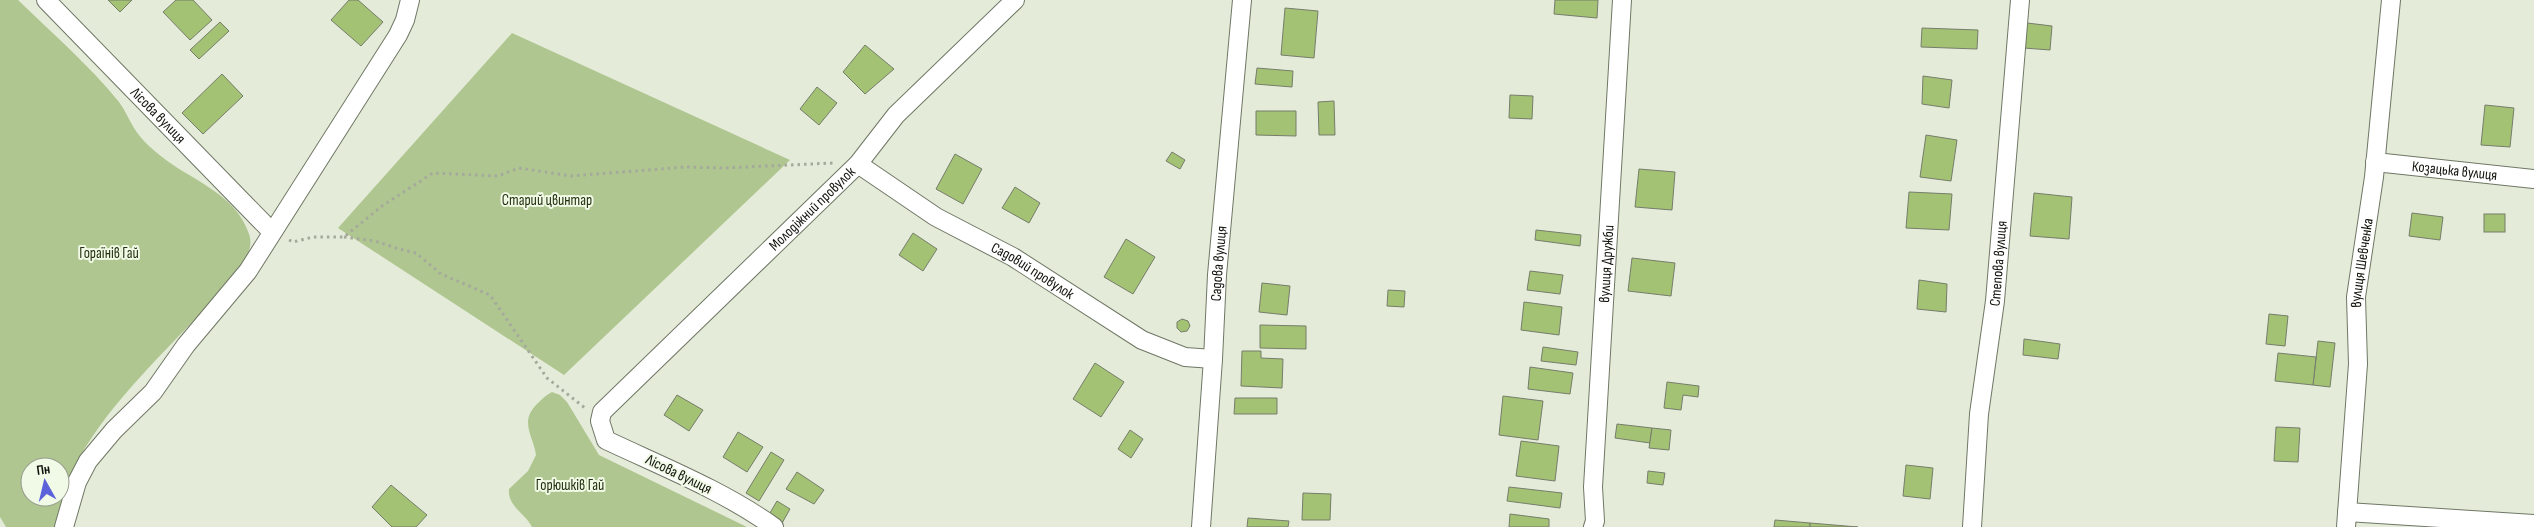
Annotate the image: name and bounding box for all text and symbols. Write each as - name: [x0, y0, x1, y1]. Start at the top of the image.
- street label: Лісова вулиця: [126, 83, 190, 148]
- street label: Козацька вулиця: [2411, 157, 2498, 185]
- street label: Молодіжний провулок: [765, 163, 860, 255]
- park label: Старий цвинтар: [502, 191, 592, 210]
- street label: вулиця Шевченка: [2347, 217, 2378, 308]
- street label: Степова вулиця: [1985, 220, 2012, 308]
- street label: вулиця Дружби: [1595, 224, 1619, 303]
- street label: Садова вулиця: [1207, 225, 1231, 302]
- street label: Садовий провулок: [988, 238, 1078, 304]
- park label: Гораїнів Гай: [79, 244, 139, 263]
- street label: Лісова вулиця: [642, 450, 715, 499]
- north arrow: [20, 457, 70, 507]
- text: Пн: [35, 460, 51, 479]
- park label: Горюшків Гай: [536, 476, 604, 495]

